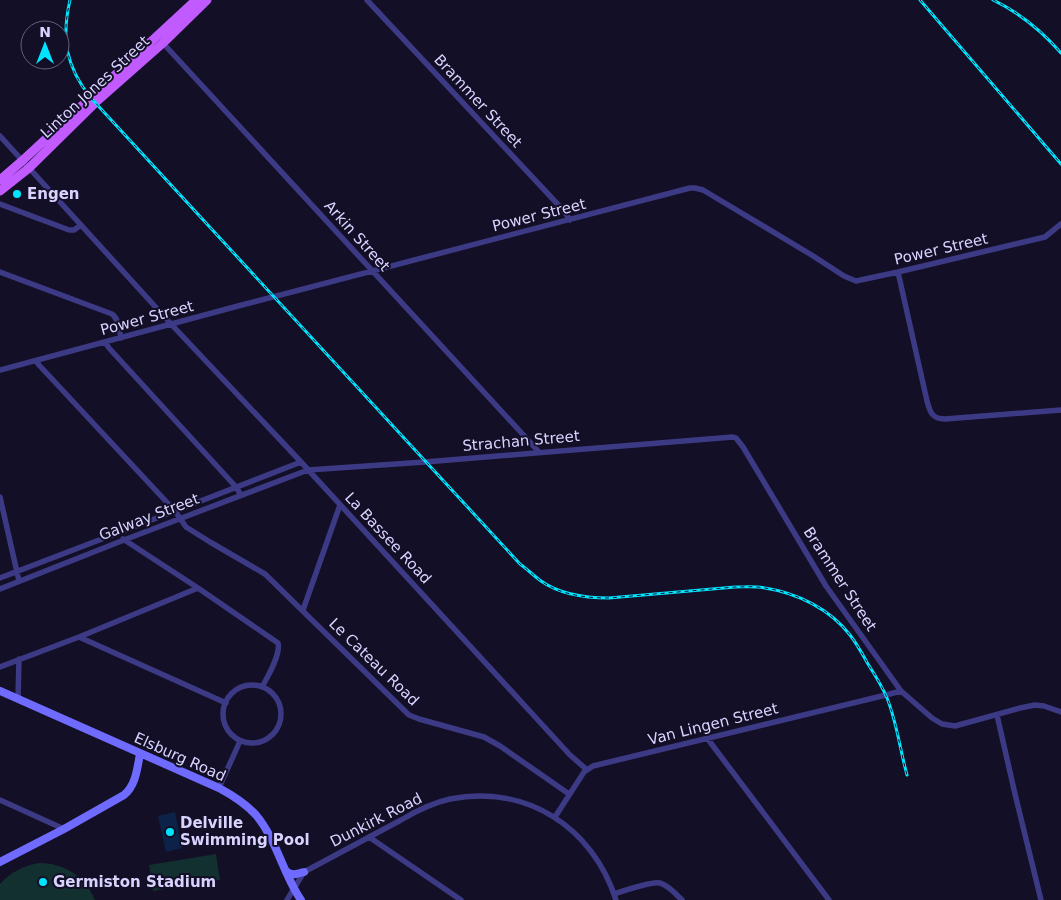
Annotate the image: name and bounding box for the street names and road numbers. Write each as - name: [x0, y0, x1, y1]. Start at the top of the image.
- street label: Linton Jones Street: [37, 32, 153, 142]
- street label: Brammer Street: [430, 51, 526, 151]
- street label: Power Street: [490, 195, 588, 235]
- street label: Arkin Street: [320, 197, 394, 275]
- street label: Power Street: [892, 229, 990, 269]
- street label: Power Street: [98, 297, 196, 339]
- street label: Strachan Street: [462, 427, 580, 455]
- street label: La Bassee Road: [341, 489, 435, 587]
- street label: Galway Street: [96, 490, 202, 544]
- street label: Brammer Street: [800, 524, 880, 635]
- street label: Le Cateau Road: [325, 615, 423, 709]
- street label: Van Lingen Street: [646, 699, 780, 749]
- street label: Elsburg Road: [131, 729, 229, 785]
- street label: Dunkirk Road: [327, 789, 425, 851]

